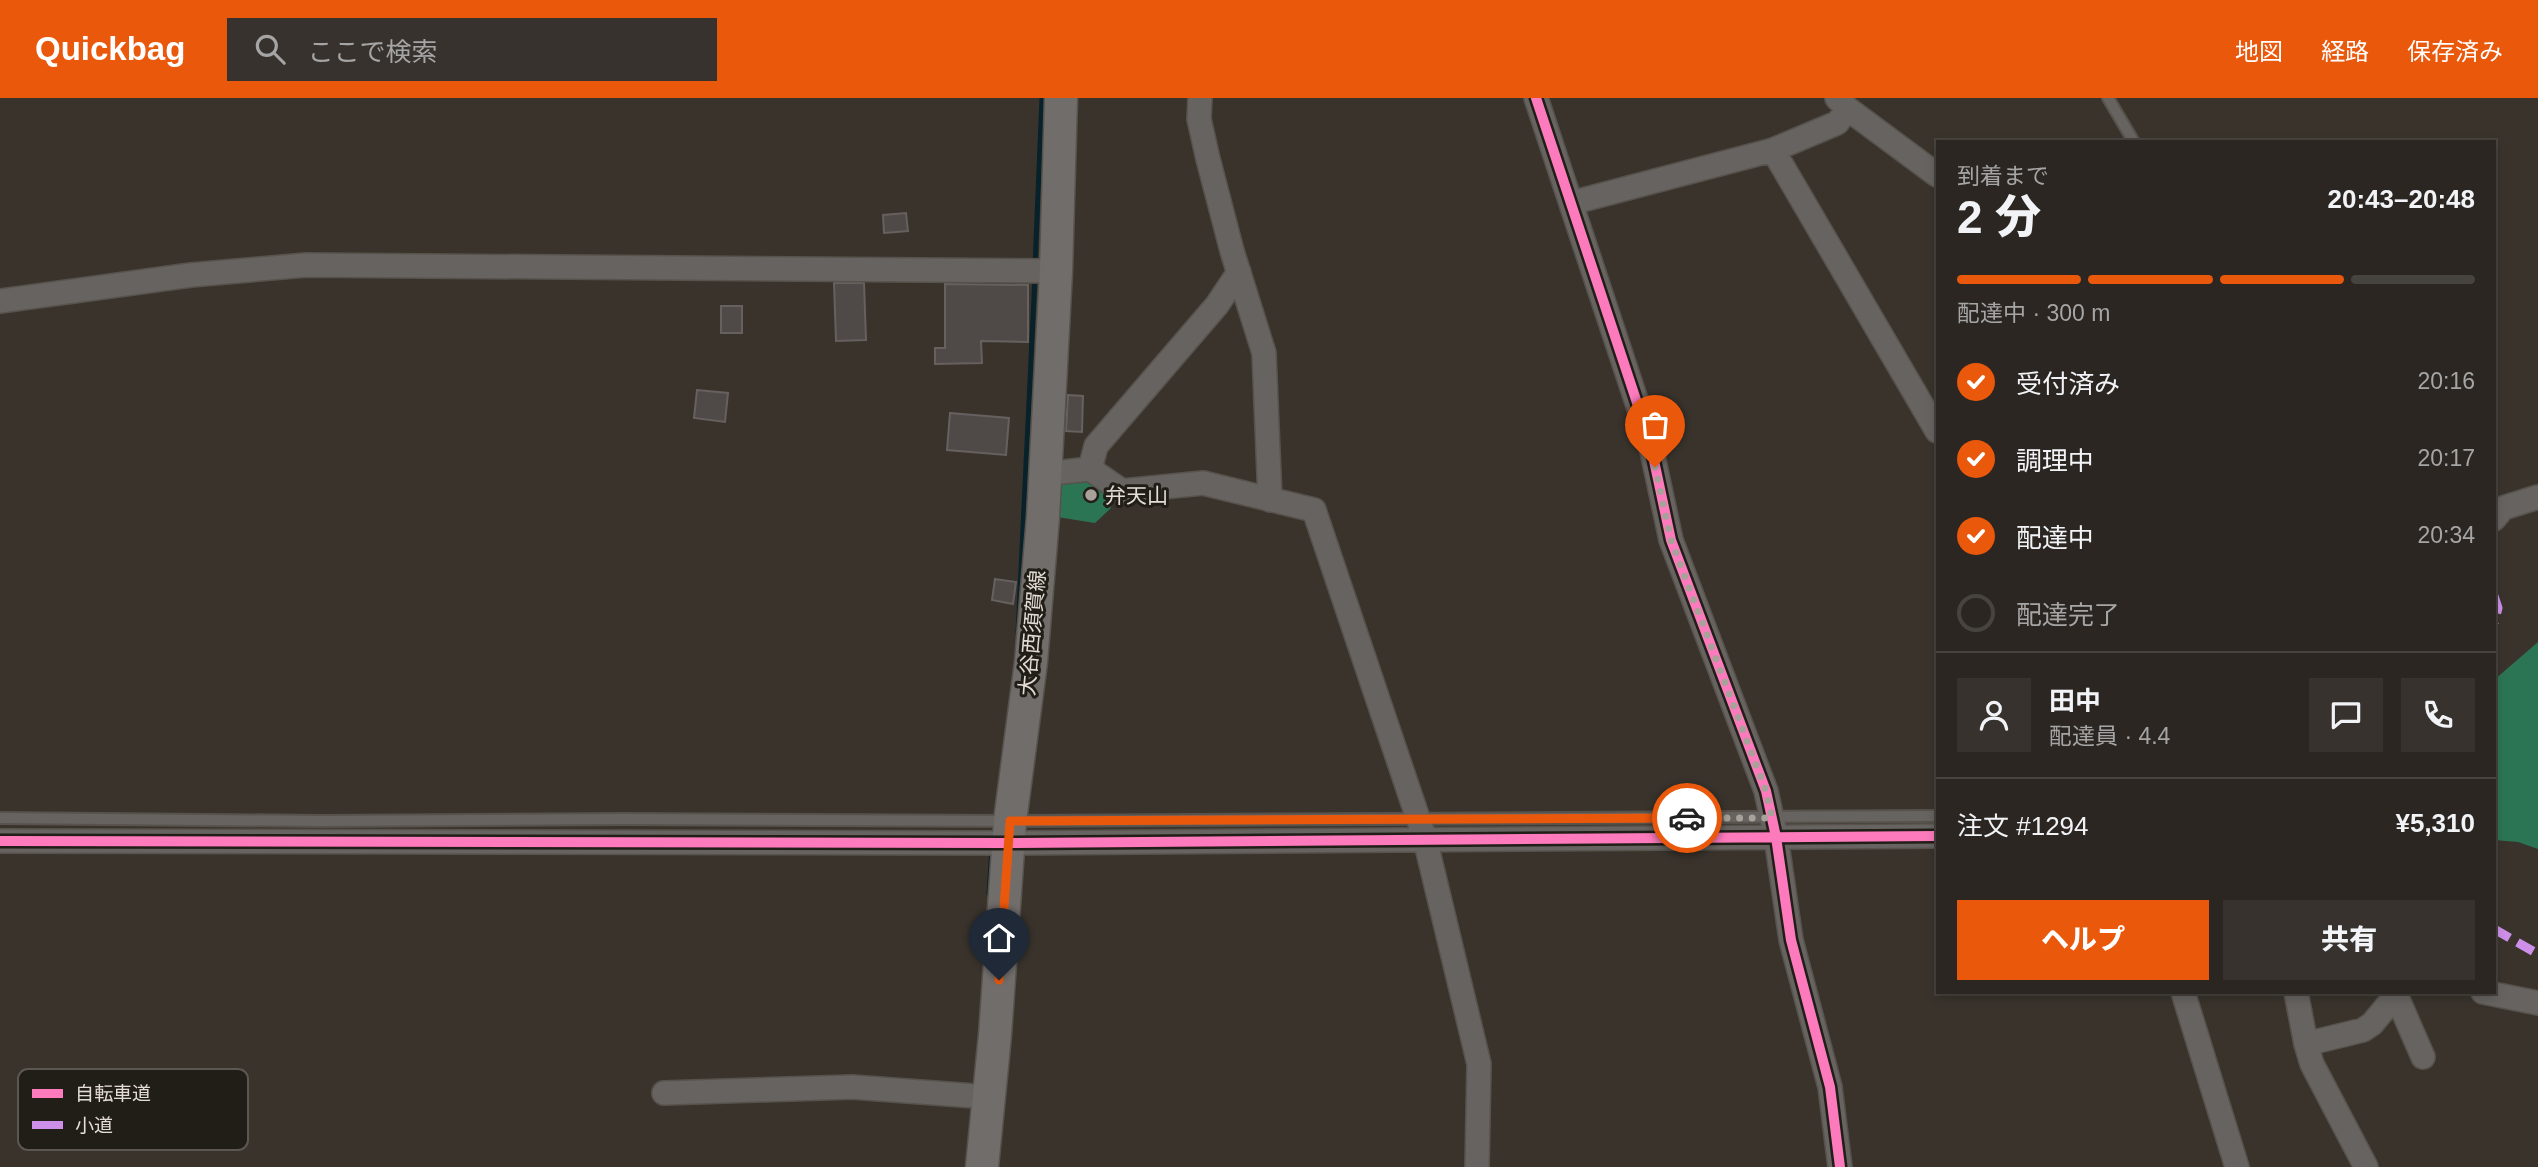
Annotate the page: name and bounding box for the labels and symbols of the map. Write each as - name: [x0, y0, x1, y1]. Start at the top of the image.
- pin: [1625, 395, 1685, 467]
- place label: 弁天山: [1105, 484, 1168, 507]
- marker: 弁天山: [1083, 487, 1099, 503]
- street label: 大谷西須賀線: [1015, 569, 1049, 697]
- courier: [1652, 783, 1722, 853]
- pin: [969, 908, 1029, 980]
- legend: [18, 1069, 248, 1150]
- text: 自転車道: [75, 1083, 151, 1104]
- text: 小道: [75, 1115, 113, 1136]

